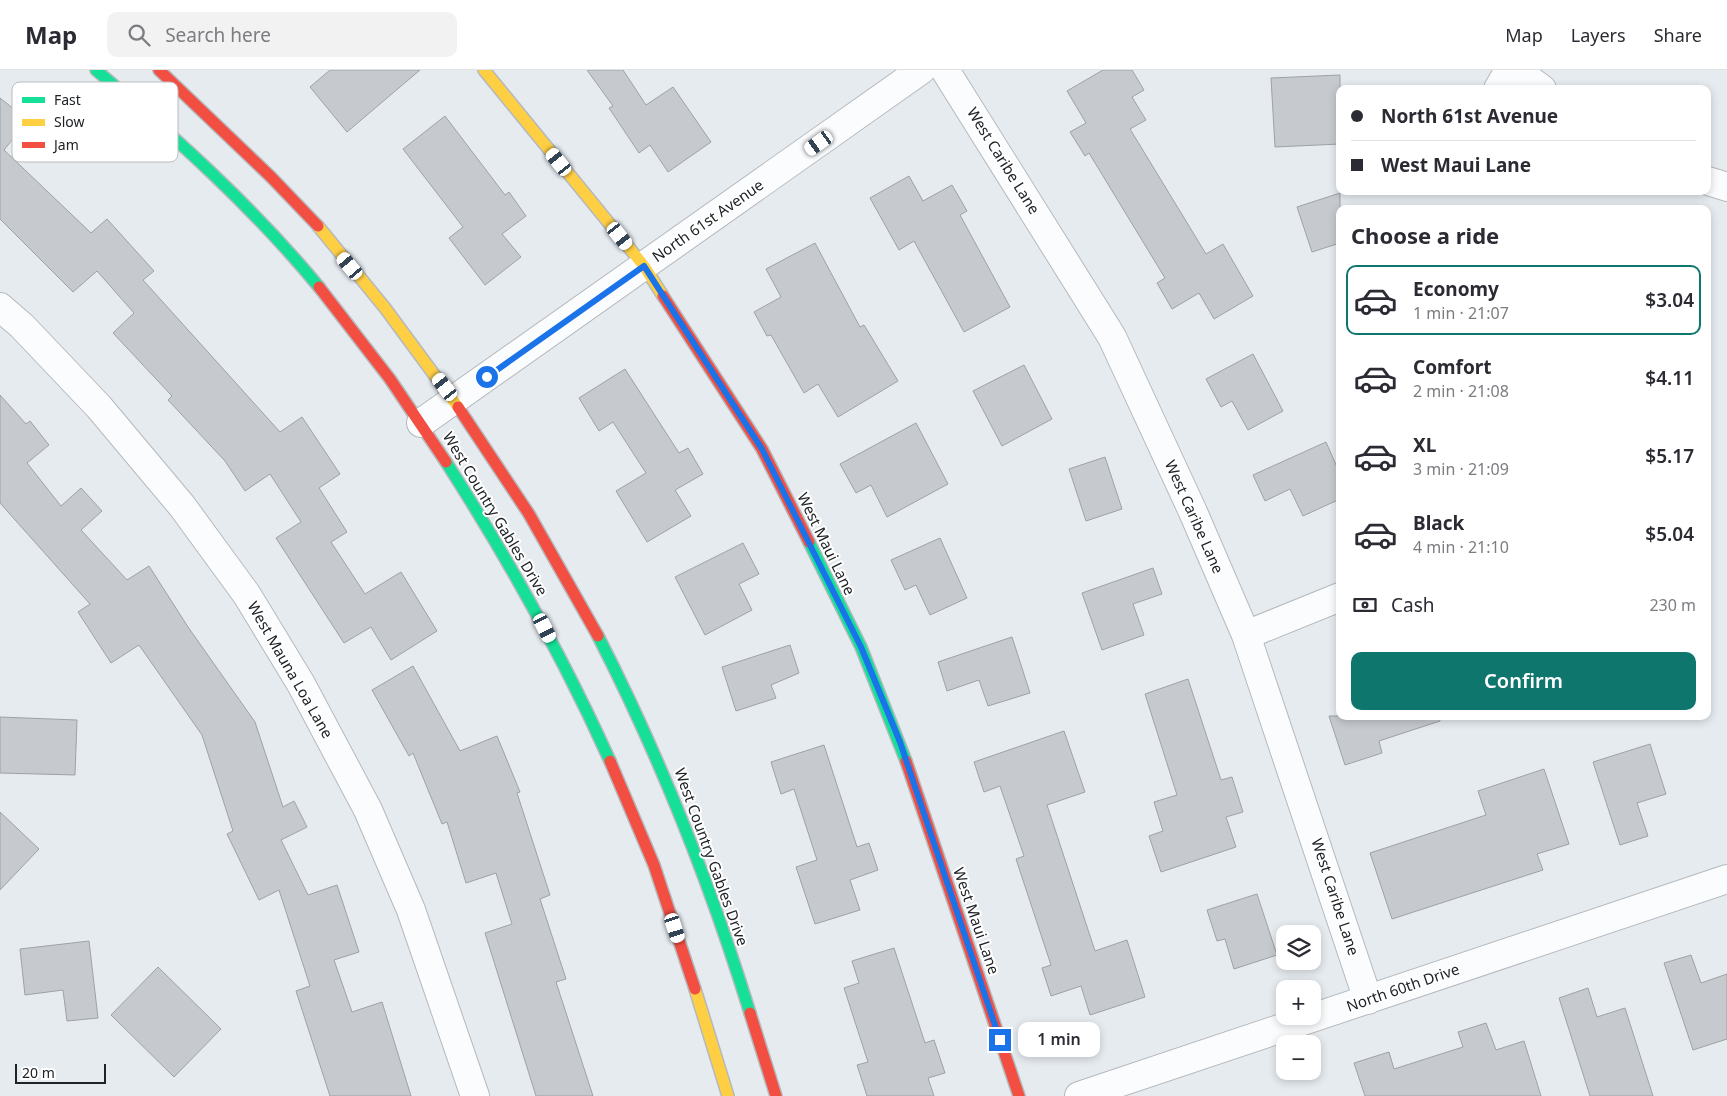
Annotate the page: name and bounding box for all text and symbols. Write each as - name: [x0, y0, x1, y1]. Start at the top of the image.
- search box: [107, 12, 457, 57]
- text: Map: [25, 18, 77, 51]
- icon: search: [125, 21, 153, 49]
- text: Search here: [165, 22, 271, 48]
- text: Map: [1505, 23, 1543, 47]
- text: Layers: [1571, 23, 1626, 47]
- text: Share: [1654, 23, 1702, 47]
- legend: [12, 82, 178, 162]
- text: Fast: [54, 90, 81, 109]
- street label: West Caribe Lane: [963, 103, 1045, 218]
- text: North 61st Avenue: [1381, 103, 1558, 129]
- text: Slow: [54, 112, 85, 131]
- car: [802, 128, 835, 158]
- text: Jam: [52, 135, 79, 154]
- car: [543, 146, 574, 178]
- text: West Maui Lane: [1381, 152, 1531, 178]
- street label: North 61st Avenue: [648, 174, 767, 266]
- car: [604, 220, 635, 252]
- text: Choose a ride: [1351, 220, 1499, 250]
- car: [334, 250, 365, 282]
- text: Economy: [1413, 276, 1499, 302]
- icon: car: [1353, 278, 1398, 323]
- text: $3.04: [1645, 287, 1694, 313]
- text: 1 min · 21:07: [1413, 302, 1509, 324]
- text: Comfort: [1413, 354, 1492, 380]
- icon: car: [1353, 356, 1398, 401]
- text: $4.11: [1645, 365, 1694, 391]
- route start: [476, 366, 498, 388]
- car: [429, 371, 460, 403]
- text: 2 min · 21:08: [1413, 380, 1509, 402]
- street label: West Country Gables Drive: [439, 428, 553, 599]
- text: XL: [1413, 432, 1436, 458]
- icon: car: [1353, 434, 1398, 479]
- text: $5.17: [1645, 443, 1694, 469]
- street label: West Caribe Lane: [1161, 457, 1229, 576]
- text: 3 min · 21:09: [1413, 458, 1509, 480]
- street label: West Maui Lane: [793, 489, 860, 598]
- text: Black: [1413, 510, 1464, 536]
- icon: car: [1353, 512, 1398, 557]
- text: $5.04: [1645, 521, 1694, 547]
- text: 4 min · 21:10: [1413, 536, 1509, 558]
- icon: cash: [1351, 591, 1379, 619]
- text: Cash: [1391, 592, 1435, 618]
- text: 230 m: [1649, 594, 1696, 616]
- street label: West Mauna Loa Lane: [244, 597, 338, 742]
- car: [531, 611, 558, 645]
- button: Confirm: [1351, 652, 1696, 710]
- street label: West Country Gables Drive: [670, 765, 753, 948]
- street label: West Caribe Lane: [1308, 836, 1364, 958]
- street label: West Maui Lane: [949, 865, 1005, 977]
- car: [663, 911, 686, 945]
- map controls: [1276, 925, 1321, 1080]
- button: layers: [1276, 925, 1321, 970]
- street label: North 60th Drive: [1344, 958, 1462, 1016]
- button: +: [1276, 980, 1321, 1025]
- callout: 1 min: [1018, 1022, 1100, 1058]
- text: 1 min: [1037, 1028, 1081, 1050]
- route end: [989, 1029, 1011, 1051]
- button: −: [1276, 1035, 1321, 1080]
- scale bar: [15, 1061, 106, 1084]
- text: 20 m: [22, 1063, 55, 1082]

